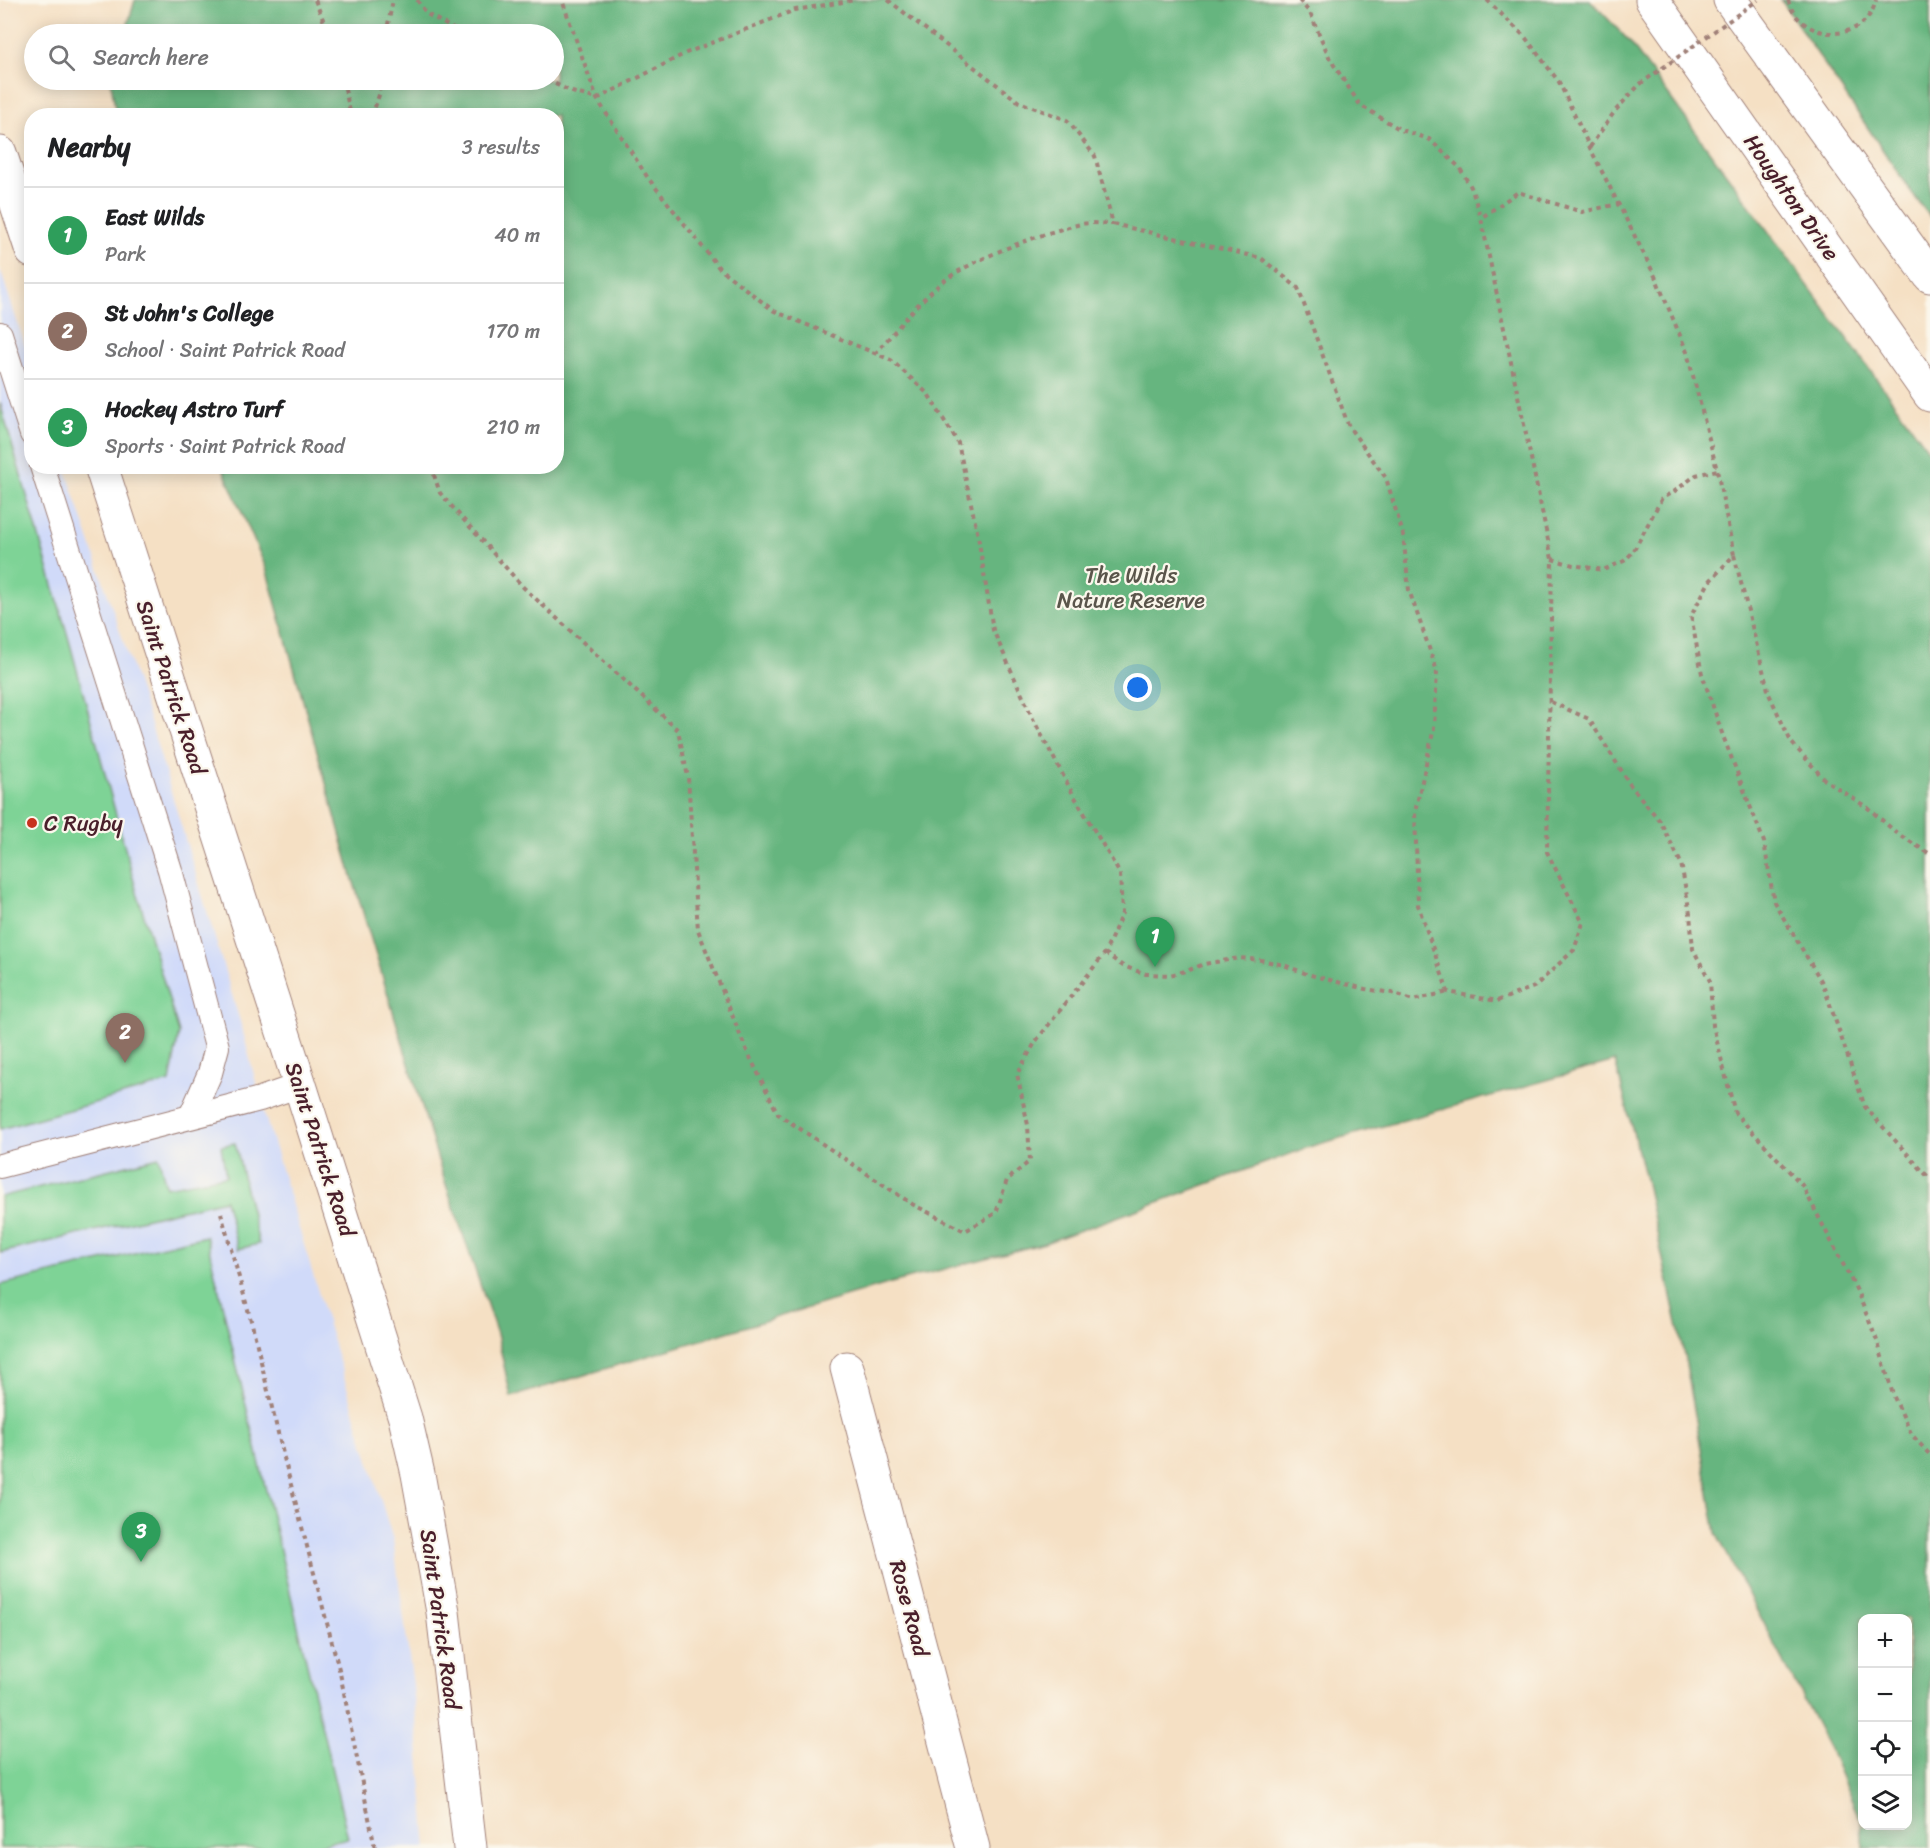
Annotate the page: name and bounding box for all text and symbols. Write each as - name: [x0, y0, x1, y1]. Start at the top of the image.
- search box: [24, 24, 564, 90]
- text: Search here: [93, 38, 209, 77]
- icon: search: [45, 41, 78, 74]
- text: Nearby: [48, 124, 130, 170]
- street label: Houghton Drive: [1733, 125, 1850, 269]
- text: 3 results: [462, 130, 540, 165]
- text: East Wilds: [105, 198, 205, 237]
- text: 1: [63, 218, 72, 253]
- text: 40 m: [494, 218, 540, 253]
- text: Park: [105, 237, 146, 272]
- text: St John's College: [105, 294, 274, 333]
- text: 2: [62, 314, 73, 349]
- text: 170 m: [487, 314, 540, 349]
- text: School · Saint Patrick Road: [105, 333, 345, 368]
- text: Hockey Astro Turf: [105, 390, 283, 429]
- text: 3: [62, 410, 73, 445]
- text: 210 m: [487, 410, 540, 445]
- text: Sports · Saint Patrick Road: [105, 429, 345, 464]
- park label: The Wilds Nature Reserve: [1057, 556, 1205, 620]
- street label: Saint Patrick Road: [125, 595, 219, 781]
- your location: [1123, 673, 1152, 702]
- place label: C Rugby: [44, 804, 123, 843]
- marker: C Rugby: [25, 816, 39, 830]
- pin: 1: [1136, 918, 1174, 967]
- pin: 2: [106, 1014, 144, 1063]
- street label: Saint Patrick Road: [274, 1057, 368, 1243]
- pin: 3: [122, 1512, 160, 1562]
- street label: Saint Patrick Road: [409, 1526, 473, 1713]
- street label: Rose Road: [878, 1555, 941, 1662]
- map controls: [1858, 1614, 1912, 1830]
- button: +: [1858, 1614, 1912, 1668]
- button: −: [1858, 1668, 1912, 1722]
- button: locate: [1858, 1722, 1912, 1776]
- button: layers: [1858, 1776, 1912, 1830]

